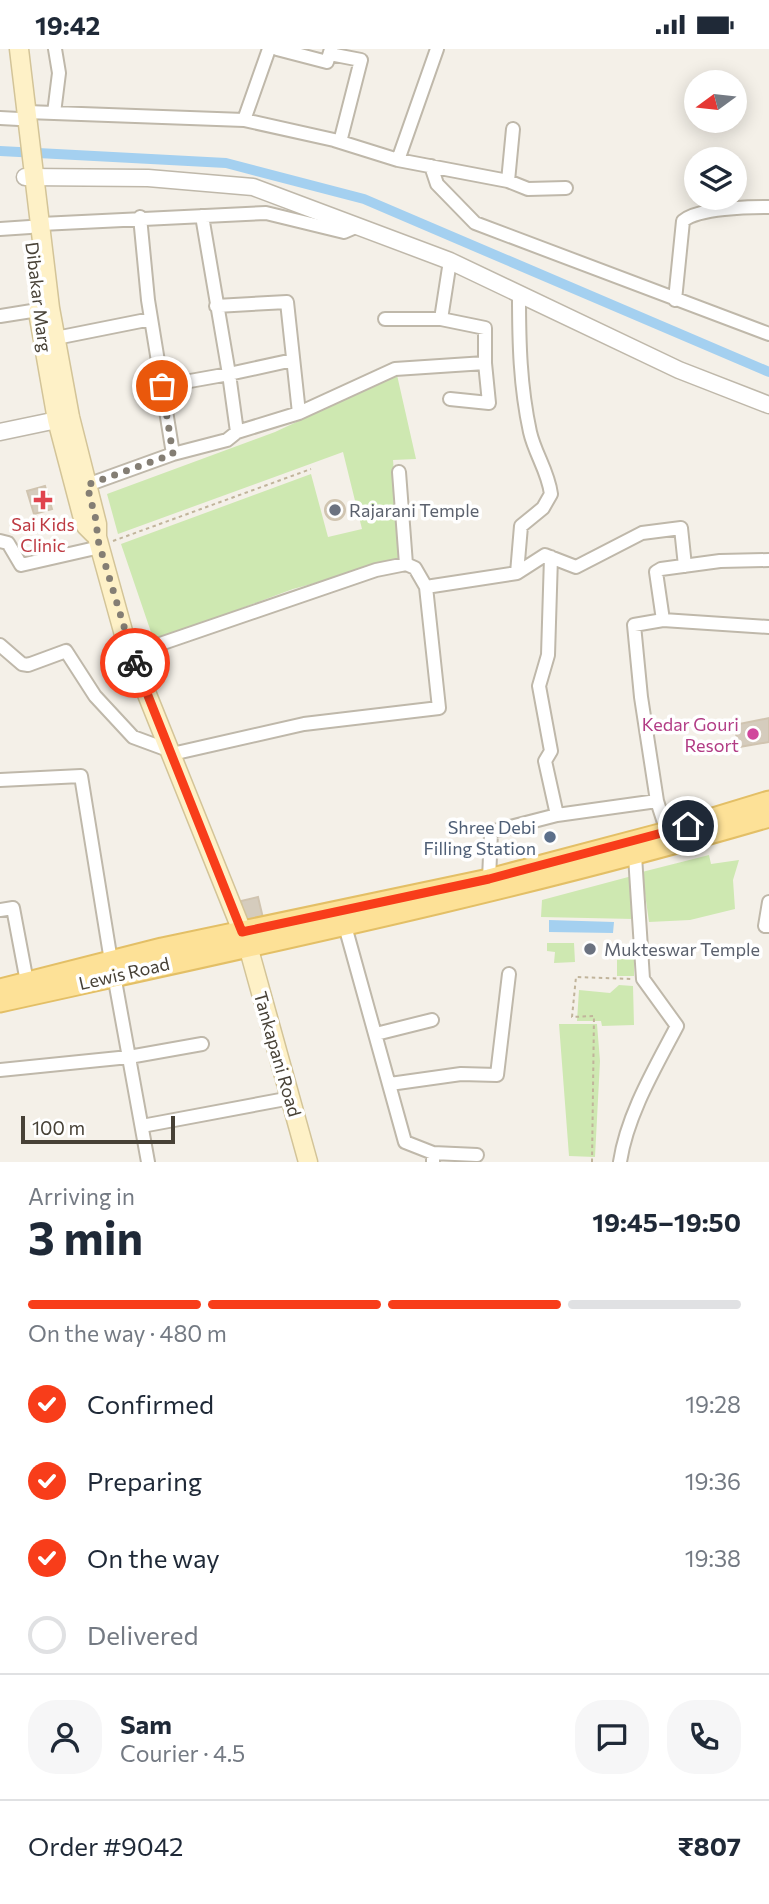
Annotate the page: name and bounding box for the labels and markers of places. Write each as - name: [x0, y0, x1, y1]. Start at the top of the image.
- pin: [132, 356, 192, 416]
- marker: Sai Kids Clinic: [33, 490, 53, 510]
- place label: Rajarani Temple: [349, 499, 479, 521]
- marker: Rajarani Temple: [327, 502, 343, 518]
- place label: Sai Kids Clinic: [11, 513, 75, 556]
- place label: Kedar Gouri Resort: [642, 713, 739, 756]
- marker: Kedar Gouri Resort: [745, 726, 761, 742]
- pin: [658, 796, 718, 856]
- place label: Shree Debi Filling Station: [424, 816, 536, 859]
- marker: Shree Debi Filling Station: [542, 829, 558, 845]
- place label: Mukteswar Temple: [604, 938, 760, 960]
- marker: Mukteswar Temple: [582, 941, 598, 957]

